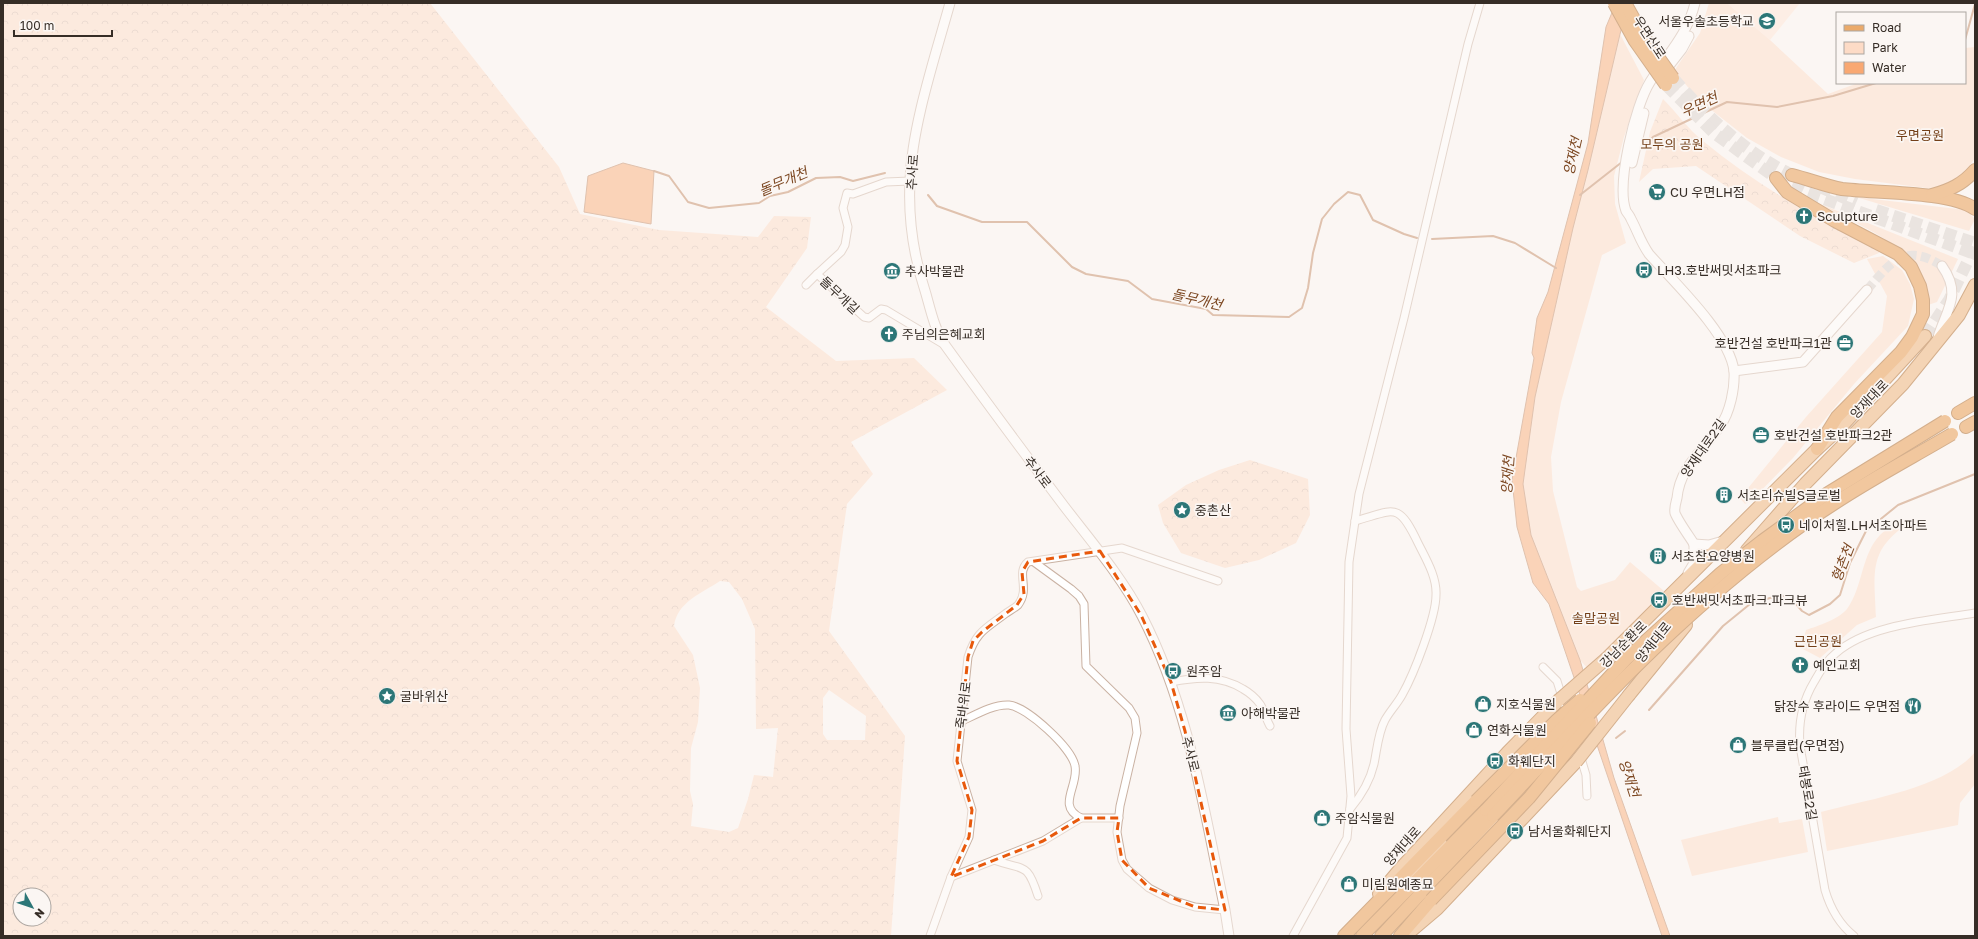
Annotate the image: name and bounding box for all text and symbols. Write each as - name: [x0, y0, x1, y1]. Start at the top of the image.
- school or university icon: 서울우솔초등학교: [1757, 11, 1777, 31]
- scale bar: [14, 12, 112, 38]
- legend: [1836, 12, 1966, 84]
- street label: 우면산로: [1630, 13, 1670, 61]
- place label: 서울우솔초등학교: [1658, 13, 1754, 29]
- text: 100 m: [20, 18, 54, 33]
- text: Road: [1872, 20, 1901, 35]
- text: Park: [1872, 40, 1898, 55]
- text: Water: [1872, 60, 1906, 75]
- water label: 우면천: [1678, 88, 1721, 120]
- park label: 우면공원: [1896, 127, 1944, 143]
- water label: 양재천: [1559, 134, 1585, 177]
- park label: 모두의 공원: [1640, 136, 1704, 152]
- street label: 추사로: [903, 154, 921, 190]
- water label: 돌무개천: [756, 163, 811, 199]
- supermarket icon: CU 우면LH점: [1647, 182, 1667, 202]
- place label: CU 우면LH점: [1670, 184, 1745, 200]
- church icon: Sculpture: [1794, 206, 1814, 226]
- place label: Sculpture: [1817, 208, 1878, 224]
- bus stop icon: LH3.호반써밋서초파크: [1634, 260, 1654, 280]
- museum icon: 추사박물관: [882, 261, 902, 281]
- place label: LH3.호반써밋서초파크: [1657, 262, 1782, 278]
- place label: 추사박물관: [905, 263, 965, 279]
- street label: 돌무개길: [817, 273, 863, 317]
- water label: 돌무개천: [1170, 285, 1225, 313]
- church icon: 주님의은혜교회: [879, 324, 899, 344]
- place label: 주님의은혜교회: [902, 326, 986, 342]
- office icon: 호반건설 호반파크1관: [1835, 333, 1855, 353]
- place label: 호반건설 호반파크1관: [1715, 335, 1832, 351]
- street label: 양재대로: [1847, 376, 1891, 422]
- street label: 양재대로2길: [1677, 416, 1729, 480]
- office icon: 호반건설 호반파크2관: [1751, 425, 1771, 445]
- place label: 호반건설 호반파크2관: [1774, 427, 1892, 443]
- street label: 추사로: [1021, 453, 1055, 491]
- water label: 양재천: [1497, 454, 1517, 495]
- building icon: 서초리슈빌S글로벌: [1714, 485, 1734, 505]
- place label: 서초리슈빌S글로벌: [1737, 487, 1841, 503]
- place icon: 중촌산: [1172, 500, 1192, 520]
- place label: 중촌산: [1195, 502, 1231, 518]
- bus stop icon: 네이처힐.LH서초아파트: [1776, 515, 1796, 535]
- place label: 네이처힐.LH서초아파트: [1799, 517, 1928, 533]
- water label: 형촌천: [1827, 541, 1857, 584]
- building icon: 서초참요양병원: [1648, 546, 1668, 566]
- place label: 서초참요양병원: [1671, 548, 1755, 564]
- bus stop icon: 호반써밋서초파크.파크뷰: [1649, 590, 1669, 610]
- place label: 호반써밋서초파크.파크뷰: [1672, 592, 1808, 608]
- park label: 솔말공원: [1572, 610, 1620, 626]
- street label: 강남순환로: [1596, 617, 1650, 671]
- street label: 양재대로: [1632, 618, 1674, 666]
- park label: 근린공원: [1794, 633, 1842, 649]
- church icon: 예인교회: [1790, 655, 1810, 675]
- place label: 예인교회: [1813, 657, 1861, 673]
- bus stop icon: 원주암: [1163, 661, 1183, 681]
- place label: 원주암: [1186, 663, 1222, 679]
- street label: 죽바위로: [952, 680, 974, 730]
- place icon: 굴바위산: [377, 686, 397, 706]
- place label: 굴바위산: [400, 688, 448, 704]
- shop icon: 지호식물원: [1473, 694, 1493, 714]
- place label: 지호식물원: [1496, 696, 1556, 712]
- restaurant icon: 닭장수 후라이드 우면점: [1903, 696, 1923, 716]
- place label: 닭장수 후라이드 우면점: [1774, 698, 1900, 714]
- museum icon: 아해박물관: [1218, 703, 1238, 723]
- place label: 아해박물관: [1241, 705, 1301, 721]
- shop icon: 연화식물원: [1464, 720, 1484, 740]
- place label: 연화식물원: [1487, 722, 1547, 738]
- street label: 추사로: [1179, 735, 1203, 773]
- shop icon: 블루클럽(우면점): [1728, 735, 1748, 755]
- place label: 블루클럽(우면점): [1751, 737, 1845, 753]
- bus stop icon: 화훼단지: [1485, 751, 1505, 771]
- place label: 화훼단지: [1508, 753, 1556, 769]
- water label: 양재천: [1616, 757, 1644, 800]
- street label: 태봉로2길: [1795, 764, 1821, 822]
- shop icon: 주암식물원: [1312, 808, 1332, 828]
- place label: 주암식물원: [1335, 810, 1395, 826]
- bus stop icon: 남서울화훼단지: [1505, 821, 1525, 841]
- street label: 양재대로: [1380, 823, 1424, 869]
- place label: 남서울화훼단지: [1528, 823, 1612, 839]
- shop icon: 미림원예종묘: [1339, 874, 1359, 894]
- place label: 미림원예종묘: [1362, 876, 1434, 892]
- north arrow: [12, 887, 52, 927]
- text: N: [32, 906, 48, 921]

